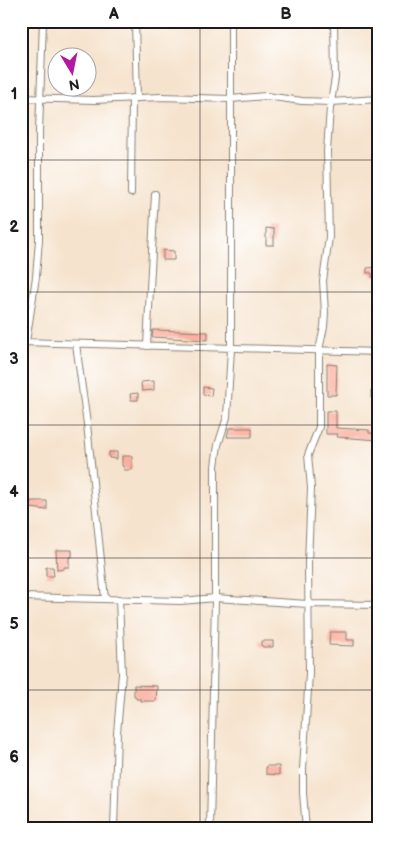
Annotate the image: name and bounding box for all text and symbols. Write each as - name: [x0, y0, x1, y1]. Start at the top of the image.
- text: A: [108, 5, 119, 24]
- text: B: [280, 5, 292, 24]
- north arrow: [48, 48, 98, 98]
- text: N: [68, 75, 81, 94]
- text: 1: [11, 85, 17, 104]
- text: 2: [9, 218, 19, 237]
- text: 3: [9, 350, 19, 369]
- text: 4: [9, 483, 19, 502]
- text: 5: [9, 615, 19, 634]
- text: 6: [9, 748, 19, 767]

